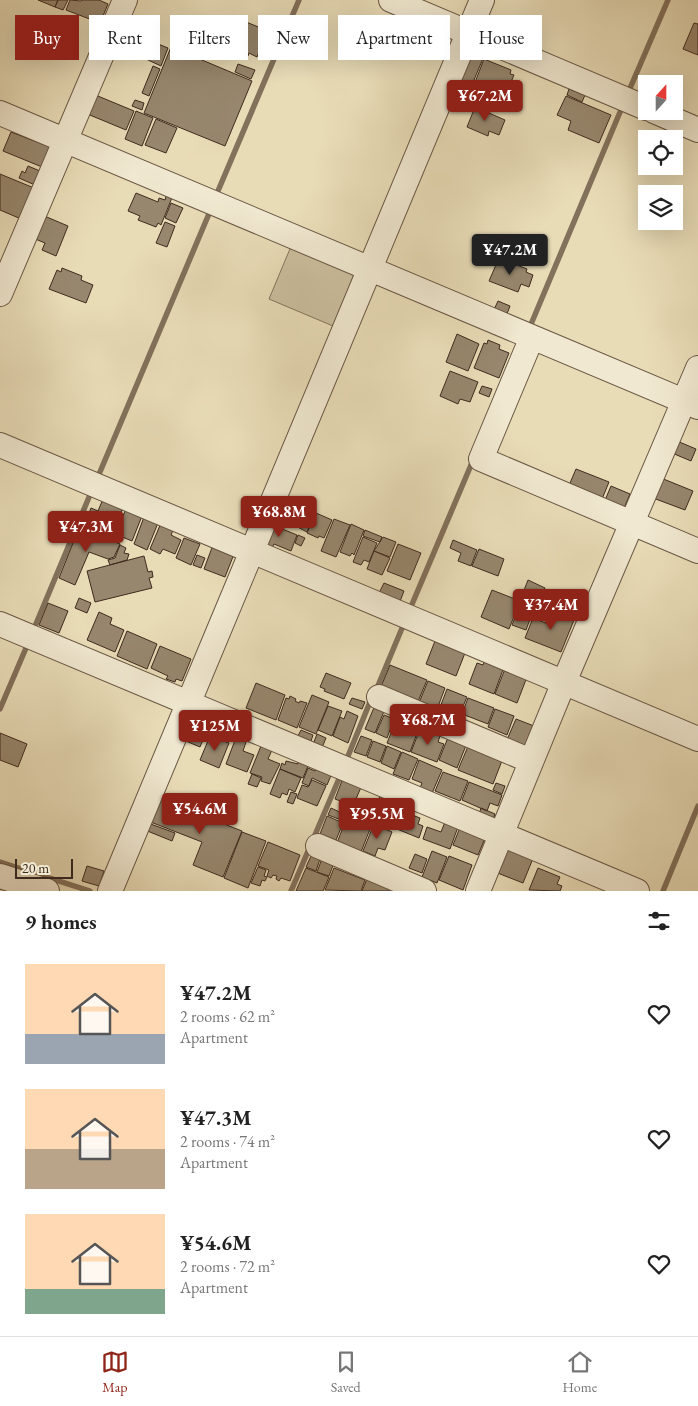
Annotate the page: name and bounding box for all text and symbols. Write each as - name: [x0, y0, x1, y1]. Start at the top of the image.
- chip: Buy: [15, 15, 79, 60]
- chip: Rent: [89, 15, 160, 60]
- chip: Filters: [170, 15, 248, 60]
- chip: New: [258, 15, 328, 60]
- chip: Apartment: [338, 15, 450, 60]
- chip: House: [460, 15, 542, 60]
- north arrow: [638, 75, 682, 120]
- map controls: [638, 75, 683, 230]
- pin: ¥67.2M: [444, 80, 526, 122]
- text: ¥67.2M: [458, 85, 512, 106]
- button: locate: [638, 130, 683, 175]
- button: layers: [638, 185, 683, 230]
- pin: ¥47.2M: [469, 234, 551, 276]
- text: ¥47.2M: [483, 239, 537, 260]
- pin: ¥68.8M: [238, 496, 320, 538]
- text: ¥68.8M: [252, 501, 306, 522]
- pin: ¥47.3M: [45, 510, 127, 553]
- text: ¥47.3M: [59, 516, 113, 537]
- pin: ¥37.4M: [510, 588, 592, 631]
- text: ¥37.4M: [524, 594, 578, 615]
- pin: ¥68.7M: [387, 704, 469, 746]
- text: ¥68.7M: [401, 709, 455, 730]
- pin: ¥125M: [180, 710, 250, 752]
- text: ¥125M: [190, 715, 240, 736]
- pin: ¥54.6M: [159, 792, 241, 835]
- text: ¥54.6M: [173, 798, 227, 819]
- pin: ¥95.5M: [336, 798, 418, 840]
- text: ¥95.5M: [350, 803, 404, 824]
- scale bar: [15, 856, 72, 879]
- text: 20 m: [22, 859, 49, 877]
- icon: filters: [645, 907, 673, 935]
- text: 9 homes: [25, 908, 97, 935]
- text: ¥47.2M: [180, 979, 251, 1006]
- icon: home: [65, 984, 125, 1044]
- icon: heart: [645, 1000, 673, 1028]
- text: 2 rooms · 62 m²: [180, 1006, 275, 1027]
- text: Apartment: [180, 1027, 248, 1048]
- text: ¥47.3M: [180, 1104, 251, 1131]
- icon: home: [65, 1109, 125, 1169]
- icon: heart: [645, 1125, 673, 1153]
- text: 2 rooms · 74 m²: [180, 1131, 275, 1152]
- text: Apartment: [180, 1152, 248, 1173]
- text: ¥54.6M: [180, 1229, 251, 1256]
- icon: home: [65, 1234, 125, 1294]
- icon: heart: [645, 1250, 673, 1278]
- text: 2 rooms · 72 m²: [180, 1256, 275, 1277]
- text: Apartment: [180, 1277, 248, 1298]
- tab: Map: [101, 1348, 129, 1396]
- tab: Saved: [331, 1348, 361, 1396]
- tab: Home: [562, 1348, 597, 1396]

